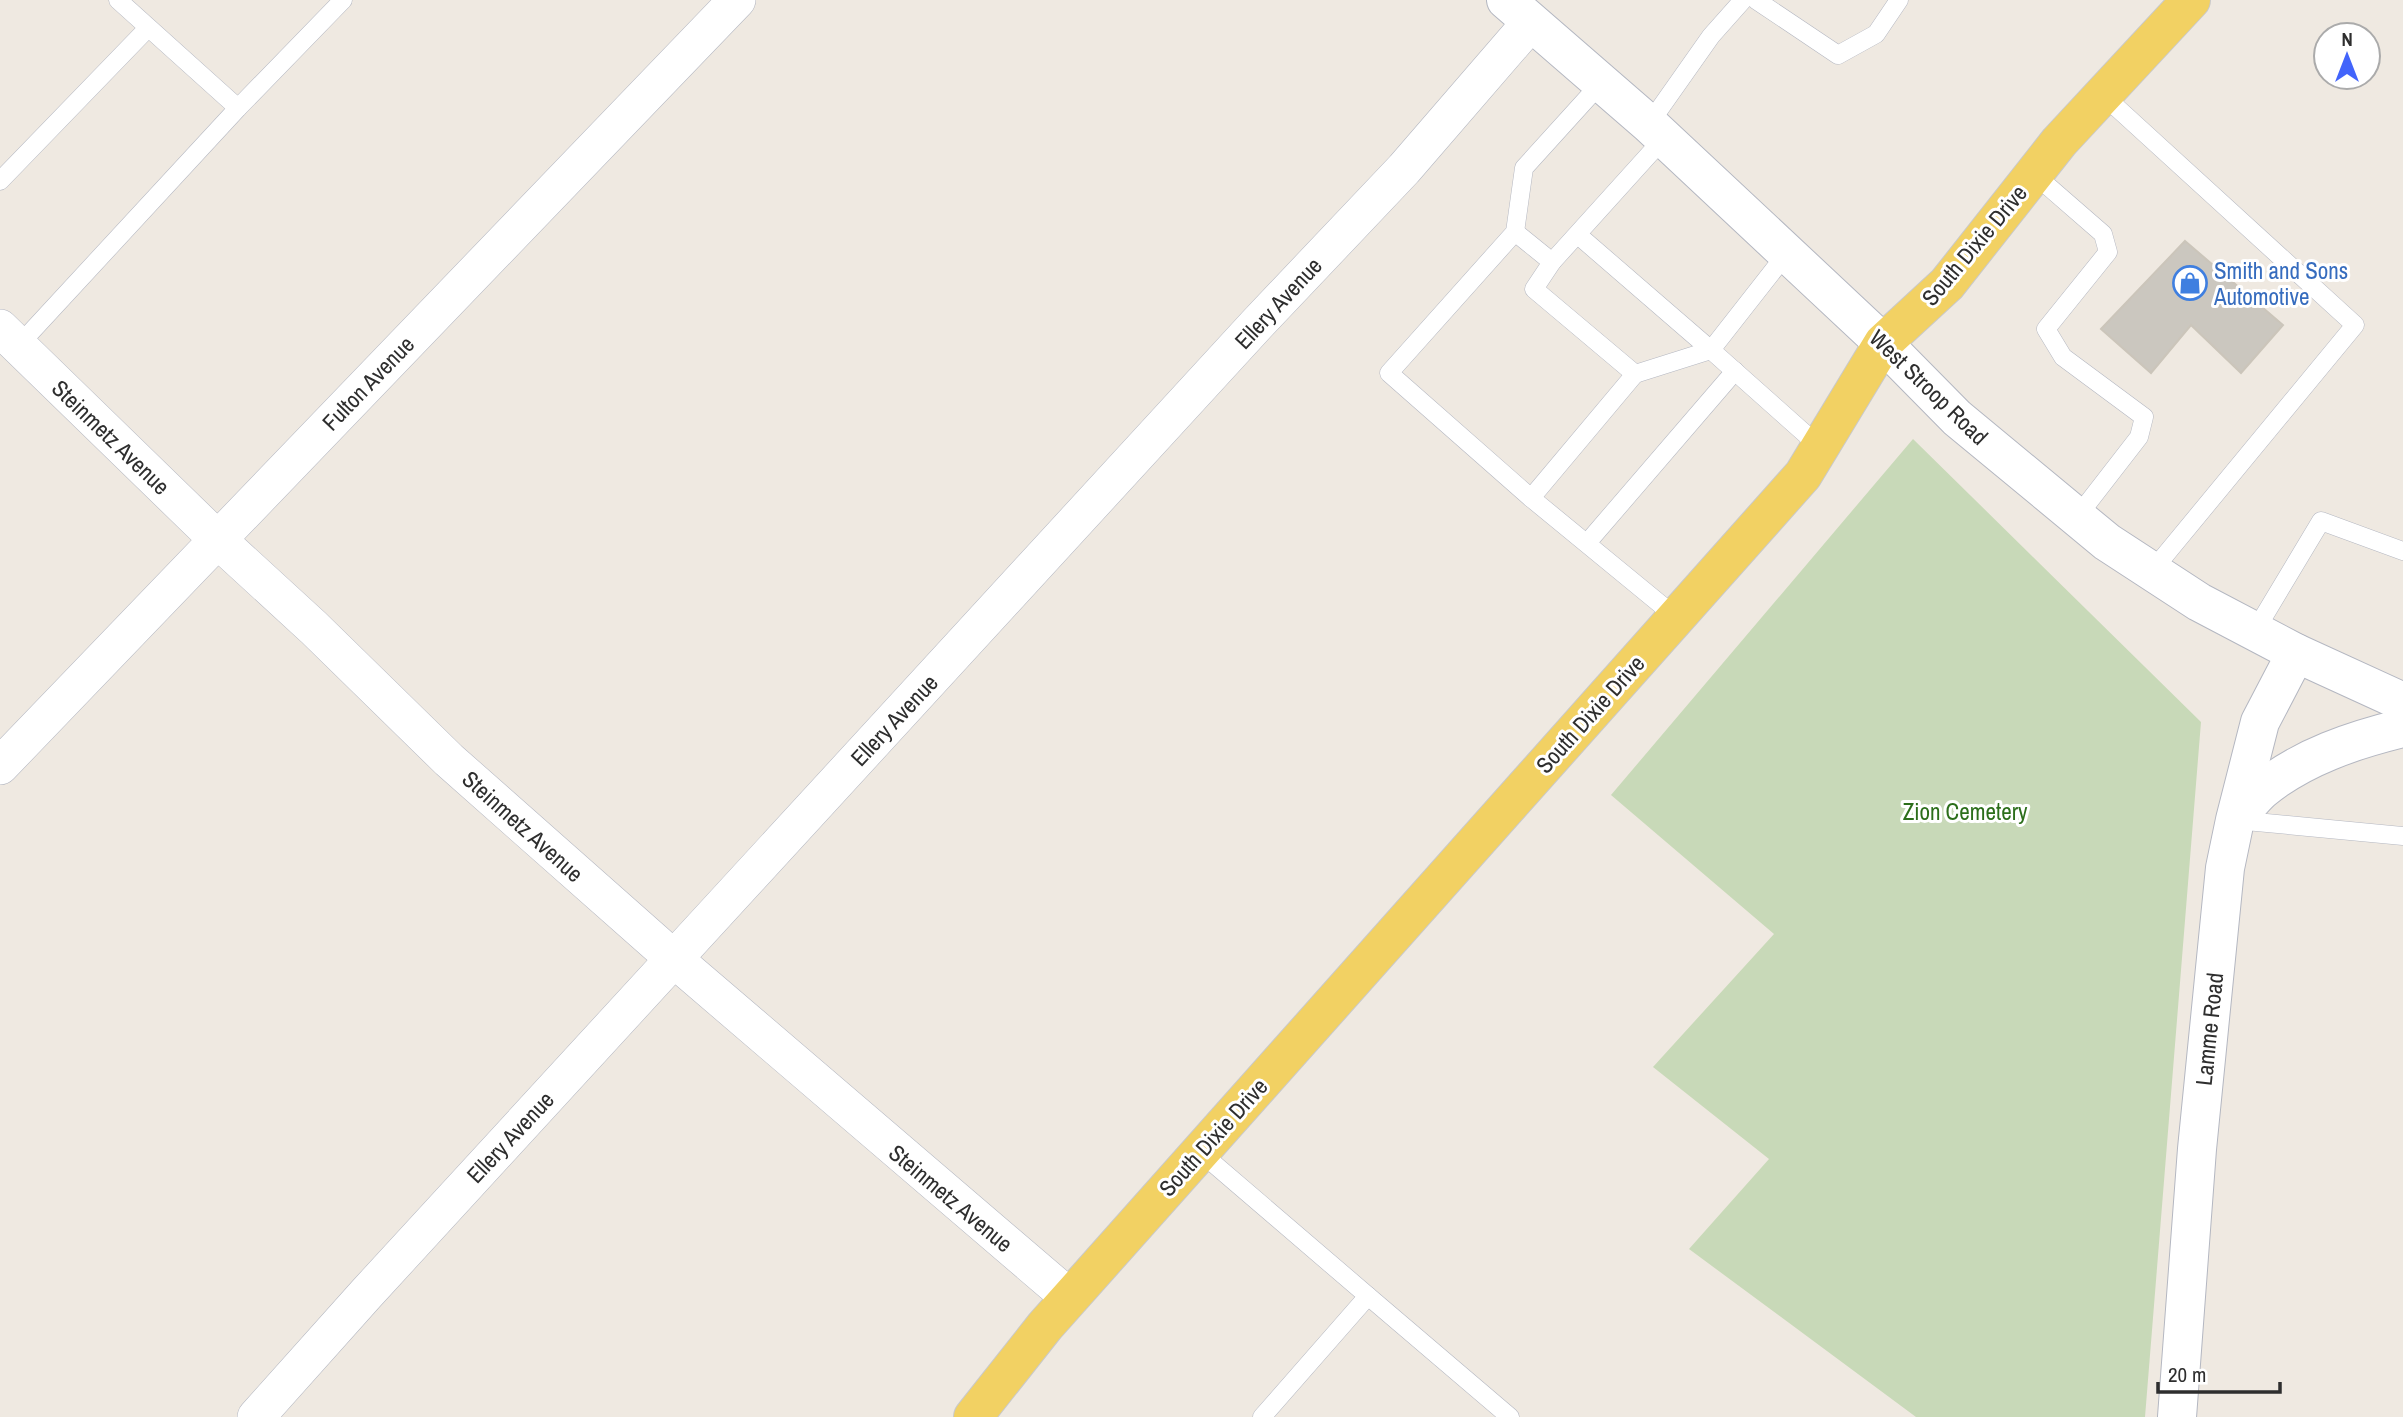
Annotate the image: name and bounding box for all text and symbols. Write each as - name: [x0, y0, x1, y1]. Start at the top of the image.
- north arrow: [2312, 21, 2382, 91]
- text: N: [2341, 26, 2353, 52]
- street label: South Dixie Drive: [1914, 178, 2034, 312]
- street label: Ellery Avenue: [1227, 250, 1329, 356]
- place label: Smith and Sons Automotive: [2213, 255, 2348, 312]
- shop icon: Smith and Sons Automotive: [2171, 264, 2209, 302]
- street label: West Stroop Road: [1863, 322, 1995, 452]
- street label: Fulton Avenue: [315, 329, 421, 437]
- street label: Steinmetz Avenue: [45, 373, 177, 501]
- street label: South Dixie Drive: [1529, 648, 1651, 780]
- street label: Ellery Avenue: [843, 667, 945, 773]
- street label: Steinmetz Avenue: [456, 763, 590, 889]
- park label: Zion Cemetery: [1903, 796, 2028, 827]
- street label: Lamme Road: [2188, 971, 2230, 1087]
- street label: South Dixie Drive: [1152, 1071, 1274, 1203]
- street label: Ellery Avenue: [459, 1084, 561, 1190]
- street label: Steinmetz Avenue: [883, 1137, 1019, 1259]
- scale bar: [2158, 1350, 2280, 1394]
- text: 20 m: [2168, 1360, 2206, 1389]

